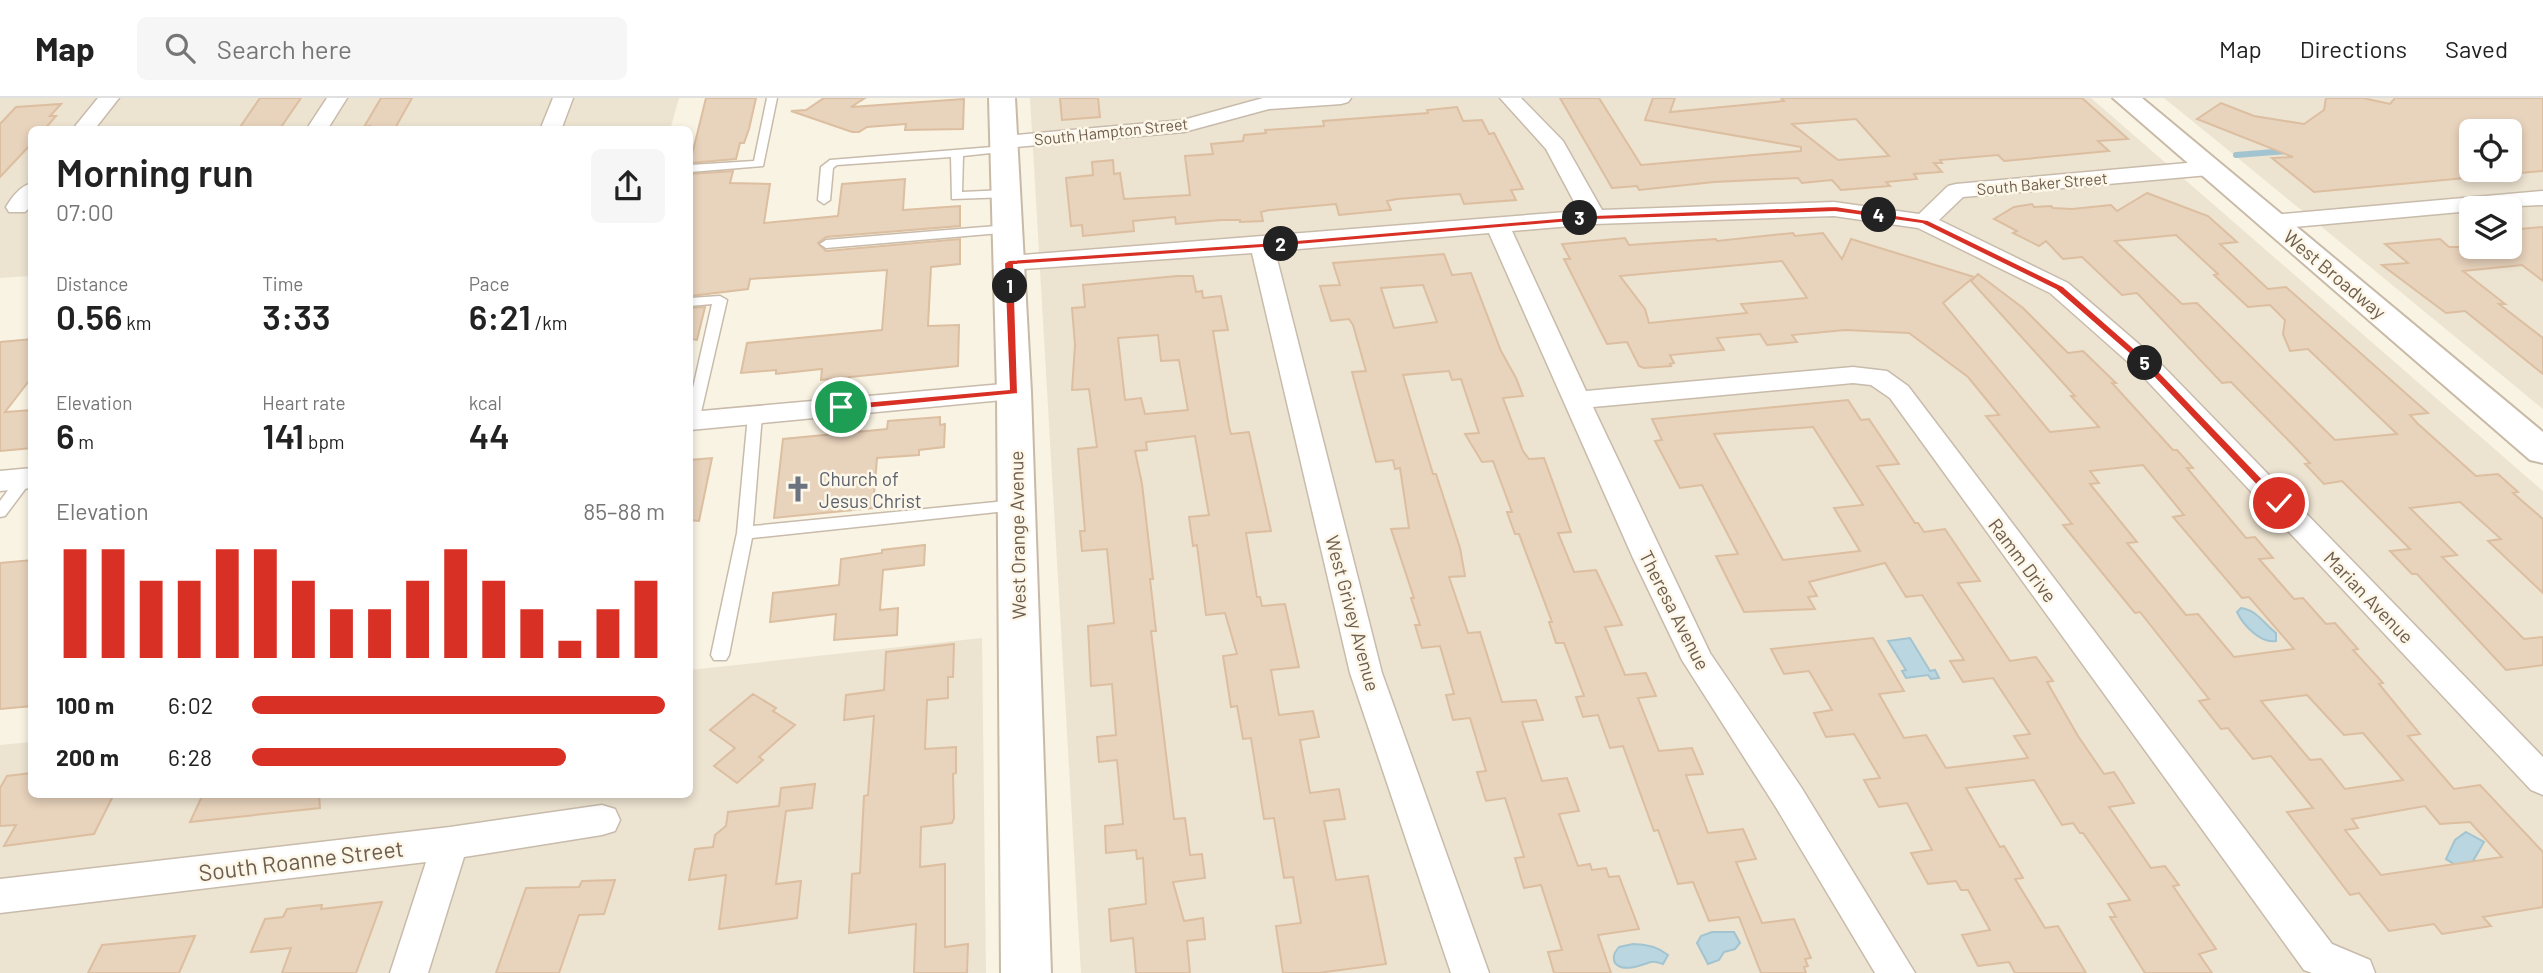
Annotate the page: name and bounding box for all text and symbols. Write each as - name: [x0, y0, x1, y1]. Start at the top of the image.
- search box: [137, 17, 627, 80]
- text: Map: [35, 28, 95, 68]
- icon: search: [161, 29, 199, 67]
- text: Search here: [217, 33, 352, 64]
- text: Map: [2219, 34, 2262, 63]
- text: Directions: [2300, 34, 2407, 63]
- text: Saved: [2445, 34, 2508, 63]
- street label: South Hampton Street: [1033, 113, 1189, 149]
- map controls: [2459, 119, 2522, 259]
- button: locate: [2459, 119, 2522, 182]
- text: Morning run: [56, 149, 254, 195]
- button: share: [591, 149, 665, 223]
- street label: South Baker Street: [1976, 168, 2108, 198]
- button: layers: [2459, 196, 2522, 259]
- text: 07:00: [56, 198, 114, 226]
- pin: 4: [1862, 198, 1896, 232]
- pin: 3: [1562, 200, 1598, 236]
- text: 4: [1873, 203, 1884, 226]
- text: 3: [1574, 206, 1585, 229]
- street label: West Broadway: [2279, 225, 2391, 324]
- pin: 2: [1264, 226, 1298, 262]
- text: 2: [1275, 232, 1286, 255]
- pin: 1: [992, 268, 1028, 304]
- text: Distance: [56, 272, 128, 295]
- text: Time: [262, 272, 303, 295]
- text: Pace: [469, 272, 510, 295]
- text: 1: [1006, 274, 1013, 297]
- text: 0.56: [56, 295, 123, 337]
- text: 3:33: [262, 295, 331, 337]
- text: 6:21: [469, 295, 531, 337]
- text: km: [123, 311, 152, 334]
- text: /km: [531, 311, 568, 334]
- pin: 5: [2128, 345, 2162, 380]
- text: 5: [2139, 351, 2150, 374]
- pin: [811, 377, 871, 437]
- icon: arrive: [822, 388, 860, 426]
- text: Elevation: [56, 391, 133, 414]
- text: Heart rate: [262, 391, 346, 414]
- text: kcal: [469, 391, 502, 414]
- text: 6: [56, 414, 75, 456]
- text: 141: [262, 414, 304, 456]
- text: 44: [469, 414, 510, 456]
- text: m: [75, 430, 94, 453]
- text: bpm: [304, 430, 345, 453]
- street label: West Orange Avenue: [1004, 450, 1030, 620]
- place label: Church of Jesus Christ: [819, 467, 922, 512]
- pin: [2249, 473, 2309, 533]
- church icon: Church of Jesus Christ: [783, 474, 813, 504]
- icon: check: [2260, 484, 2298, 522]
- text: Elevation: [56, 497, 149, 525]
- text: 85–88 m: [583, 497, 665, 525]
- street label: Ramm Drive: [1984, 514, 2062, 606]
- street label: West Grivey Avenue: [1321, 533, 1385, 693]
- street label: Theresa Avenue: [1635, 546, 1715, 674]
- street label: Marian Avenue: [2319, 546, 2419, 648]
- text: 100 m: [56, 691, 114, 719]
- text: 6:02: [168, 691, 213, 719]
- text: 200 m: [56, 743, 119, 771]
- text: 6:28: [168, 743, 212, 771]
- street label: South Roanne Street: [197, 834, 405, 886]

